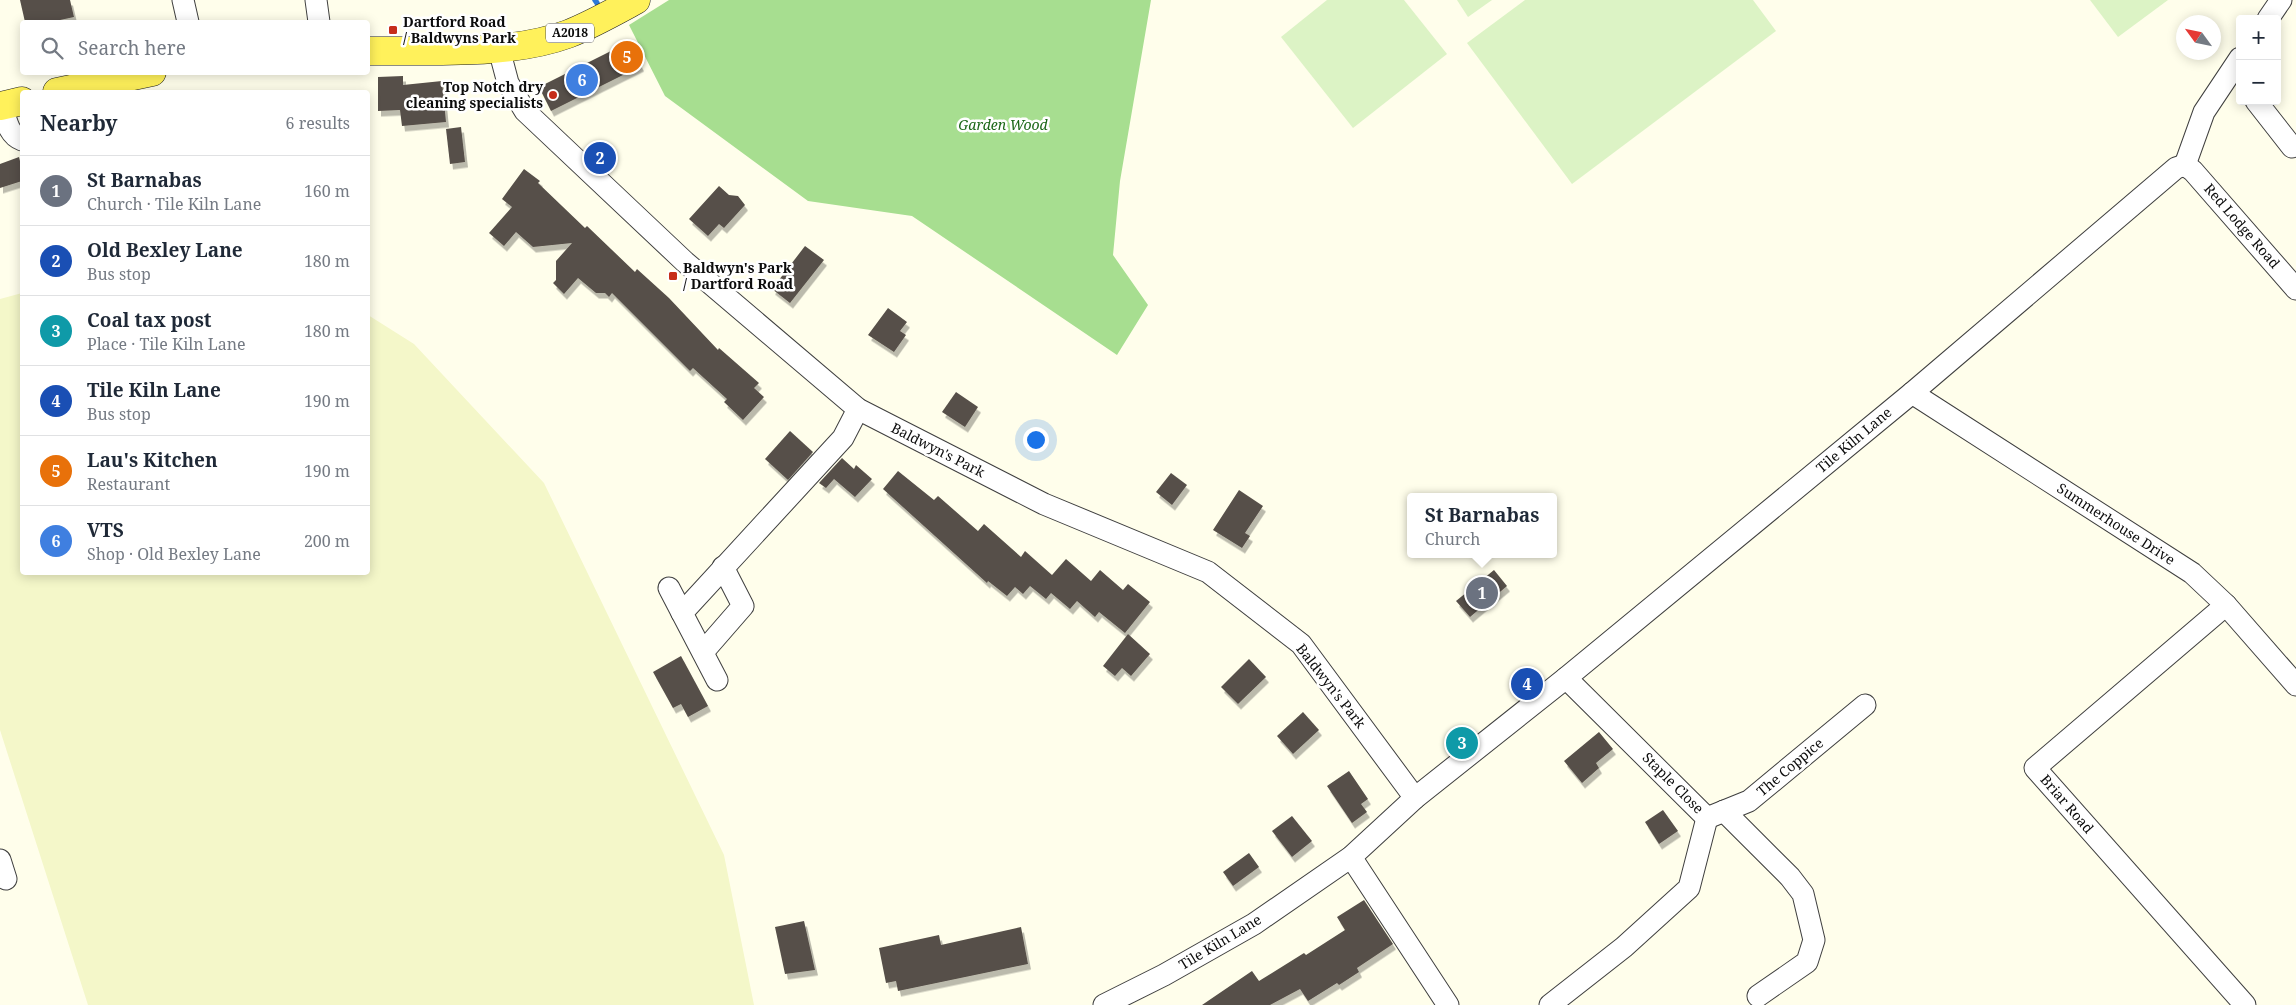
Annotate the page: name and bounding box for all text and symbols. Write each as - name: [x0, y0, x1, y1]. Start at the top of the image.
- place label: Dartford Road / Baldwyns Park: [403, 12, 516, 47]
- north arrow: [2176, 15, 2221, 60]
- map controls: [2236, 15, 2281, 105]
- button: +: [2236, 15, 2281, 60]
- search box: [20, 20, 370, 75]
- road number: A2018: [546, 23, 594, 42]
- marker: Dartford Road / Baldwyns Park: [387, 24, 399, 36]
- icon: search: [38, 34, 66, 62]
- text: Search here: [78, 35, 186, 61]
- pin: 5: [611, 38, 643, 76]
- button: −: [2236, 60, 2281, 105]
- pin: 6: [566, 61, 598, 99]
- place label: Top Notch dry cleaning specialists: [406, 77, 544, 112]
- marker: Top Notch dry cleaning specialists: [547, 89, 559, 101]
- text: Nearby: [40, 109, 118, 137]
- text: 6 results: [286, 112, 350, 134]
- park label: Garden Wood: [958, 115, 1049, 134]
- pin: 2: [584, 139, 616, 177]
- text: St Barnabas: [87, 167, 202, 193]
- street label: Red Lodge Road: [2200, 179, 2285, 272]
- text: 1: [51, 180, 61, 202]
- text: 160 m: [304, 180, 350, 202]
- text: Church · Tile Kiln Lane: [87, 193, 261, 215]
- text: Old Bexley Lane: [87, 237, 243, 263]
- text: 2: [51, 250, 61, 272]
- text: 180 m: [304, 250, 350, 272]
- place label: Baldwyn's Park / Dartford Road: [683, 258, 793, 293]
- text: Bus stop: [87, 263, 151, 285]
- marker: Baldwyn's Park / Dartford Road: [667, 270, 679, 282]
- text: Coal tax post: [87, 307, 211, 333]
- text: 3: [51, 320, 61, 342]
- text: 180 m: [304, 320, 350, 342]
- text: Place · Tile Kiln Lane: [87, 333, 246, 355]
- text: Tile Kiln Lane: [87, 377, 221, 403]
- text: 4: [51, 390, 61, 412]
- text: 190 m: [304, 390, 350, 412]
- street label: Tile Kiln Lane: [1812, 402, 1895, 477]
- text: Bus stop: [87, 403, 151, 425]
- street label: Baldwyn's Park: [888, 418, 989, 482]
- your location: [1023, 427, 1049, 453]
- text: Lau's Kitchen: [87, 447, 218, 473]
- text: 5: [51, 460, 61, 482]
- text: 190 m: [304, 460, 350, 482]
- text: Restaurant: [87, 473, 170, 495]
- street label: Summerhouse Drive: [2054, 478, 2179, 569]
- popup: [1407, 493, 1557, 558]
- text: St Barnabas: [1425, 502, 1539, 528]
- text: VTS: [87, 517, 124, 543]
- text: Church: [1425, 528, 1480, 550]
- text: 6: [51, 530, 61, 552]
- text: 200 m: [304, 530, 350, 552]
- text: Shop · Old Bexley Lane: [87, 543, 261, 565]
- pin: 1: [1466, 574, 1498, 612]
- street label: Baldwyn's Park: [1292, 639, 1371, 733]
- pin: 4: [1511, 665, 1543, 703]
- pin: 3: [1446, 724, 1478, 762]
- street label: The Coppice: [1752, 733, 1827, 800]
- street label: Staple Close: [1639, 748, 1708, 817]
- street label: Briar Road: [2037, 770, 2098, 837]
- street label: Tile Kiln Lane: [1175, 909, 1264, 974]

